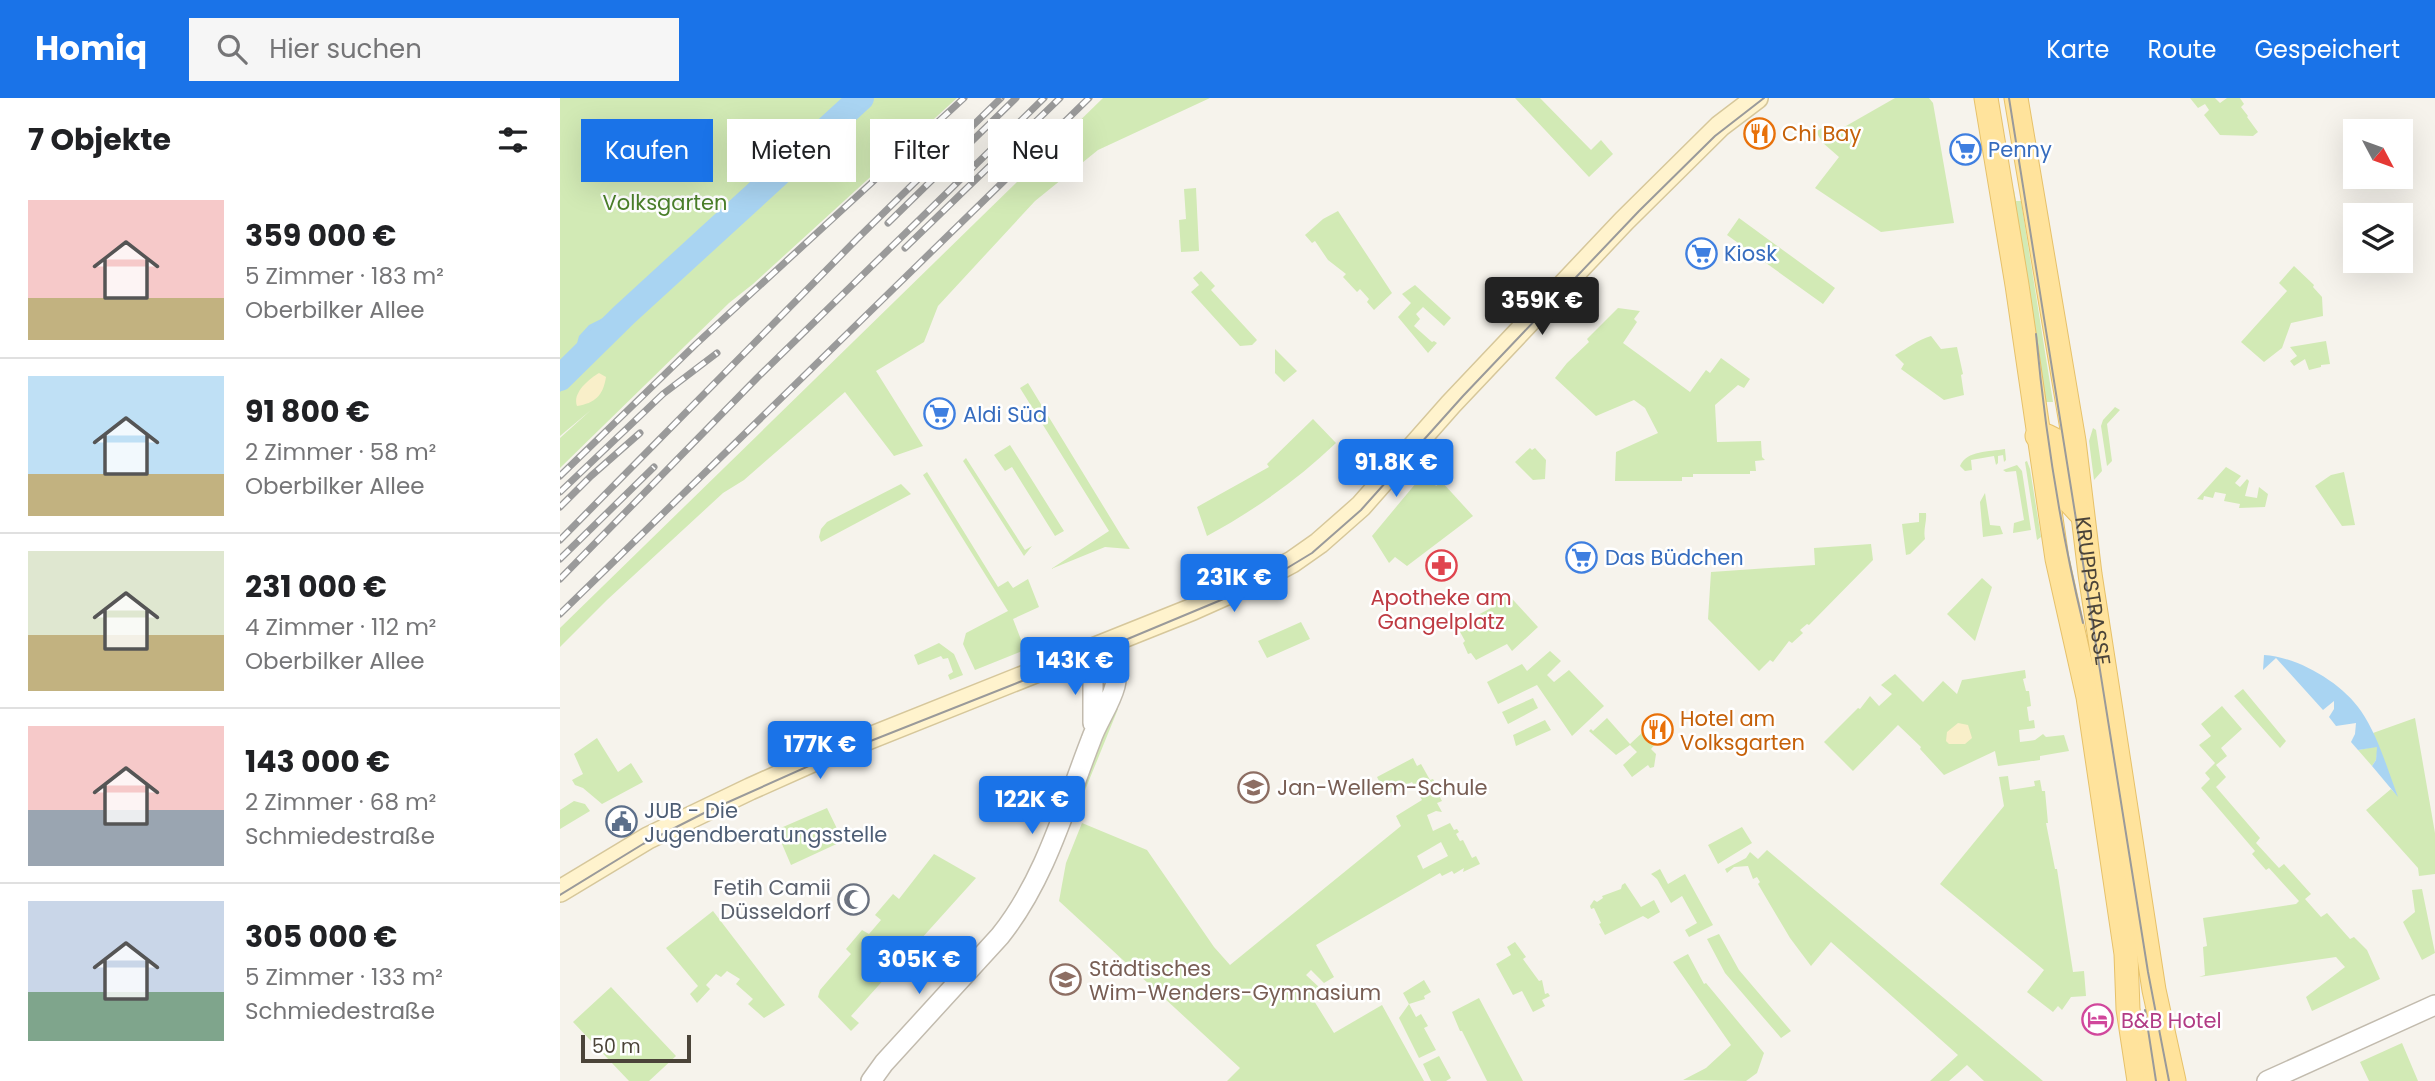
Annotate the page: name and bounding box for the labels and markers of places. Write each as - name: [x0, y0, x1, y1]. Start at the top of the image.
- restaurant icon: Chi Bay: [1742, 116, 1776, 150]
- place label: Chi Bay: [1782, 119, 1861, 148]
- supermarket icon: Penny: [1948, 132, 1982, 166]
- place label: Penny: [1988, 135, 2052, 164]
- supermarket icon: Kiosk: [1684, 236, 1718, 270]
- place label: Kiosk: [1724, 239, 1777, 268]
- pin: 359K €: [1485, 278, 1599, 337]
- supermarket icon: Aldi Süd: [923, 397, 957, 431]
- place label: Aldi Süd: [963, 400, 1047, 429]
- pin: 91.8K €: [1331, 440, 1461, 499]
- supermarket icon: Das Büdchen: [1565, 540, 1599, 574]
- place label: Das Büdchen: [1605, 543, 1744, 572]
- pharmacy icon: Apotheke am Gangelplatz: [1424, 548, 1458, 582]
- pin: 231K €: [1177, 554, 1291, 614]
- place label: Apotheke am Gangelplatz: [1370, 583, 1512, 636]
- pin: 143K €: [1018, 638, 1132, 697]
- place label: Hotel am Volksgarten: [1680, 704, 1805, 757]
- restaurant icon: Hotel am Volksgarten: [1640, 713, 1674, 747]
- pin: 177K €: [763, 722, 877, 781]
- school or university icon: Jan-Wellem-Schule: [1237, 770, 1271, 804]
- place label: Jan-Wellem-Schule: [1277, 773, 1488, 802]
- pin: 122K €: [975, 776, 1089, 836]
- place label: JUB - Die Jugendberatungsstelle: [644, 796, 887, 849]
- public building icon: JUB - Die Jugendberatungsstelle: [604, 805, 638, 839]
- place label: Fetih Camii Düsseldorf: [713, 873, 831, 926]
- mosque icon: Fetih Camii Düsseldorf: [837, 882, 871, 916]
- pin: 305K €: [862, 936, 976, 996]
- place label: Städtisches Wim-Wenders-Gymnasium: [1089, 954, 1381, 1007]
- school or university icon: Städtisches Wim-Wenders-Gymnasium: [1049, 963, 1083, 997]
- hotel icon: B&B Hotel: [2081, 1003, 2115, 1037]
- place label: B&B Hotel: [2121, 1006, 2222, 1035]

